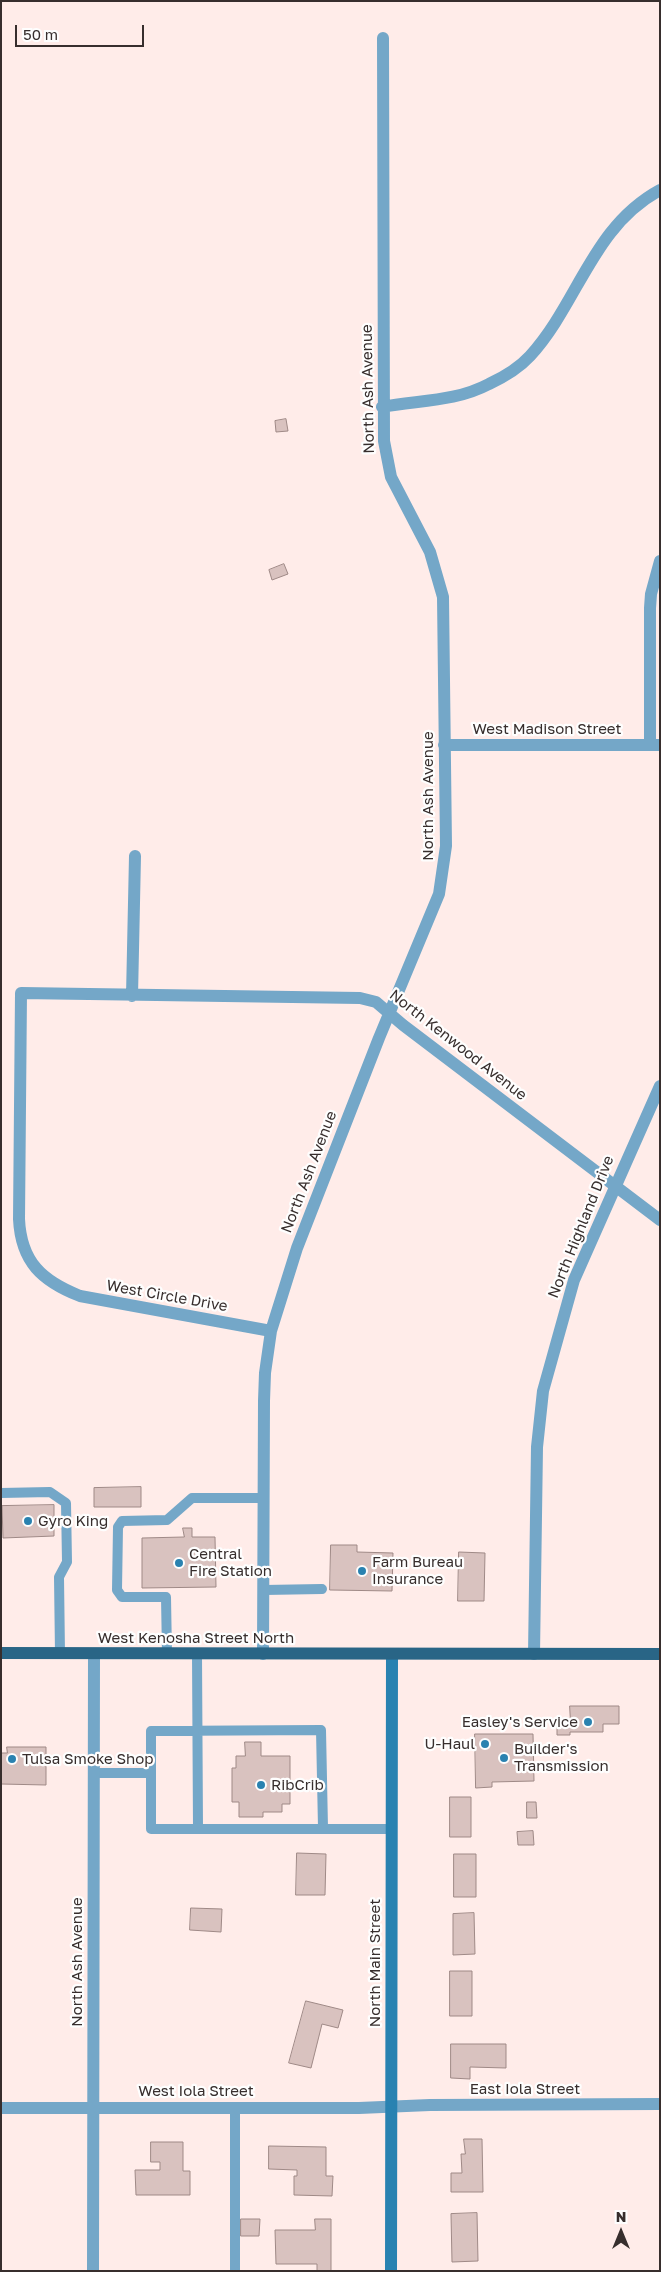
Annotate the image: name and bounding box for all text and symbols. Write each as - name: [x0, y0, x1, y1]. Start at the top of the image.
- scale bar: [18, 15, 146, 47]
- text: 50 m: [23, 25, 58, 43]
- street label: North Ash Avenue: [358, 324, 378, 454]
- street label: West Madison Street: [472, 720, 622, 738]
- street label: North Ash Avenue: [419, 731, 437, 861]
- street label: North Kenwood Avenue: [386, 986, 530, 1104]
- street label: North Ash Avenue: [277, 1108, 341, 1236]
- street label: North Highland Drive: [544, 1153, 618, 1301]
- street label: West Circle Drive: [105, 1276, 229, 1316]
- place label: Gyro King: [38, 1512, 108, 1530]
- marker: Gyro King: [22, 1515, 34, 1527]
- place label: Central Fire Station: [189, 1545, 272, 1580]
- place label: Farm Bureau Insurance: [372, 1553, 463, 1588]
- marker: Central Fire Station: [173, 1557, 185, 1569]
- marker: Farm Bureau Insurance: [356, 1565, 368, 1577]
- street label: West Kenosha Street North: [98, 1629, 294, 1647]
- place label: Easley's Service: [462, 1713, 578, 1731]
- marker: Easley's Service: [582, 1716, 594, 1728]
- place label: U-Haul: [425, 1735, 475, 1753]
- marker: U-Haul: [479, 1738, 491, 1750]
- place label: Builder's Transmission: [514, 1740, 609, 1775]
- place label: Tulsa Smoke Shop: [22, 1750, 154, 1768]
- marker: Builder's Transmission: [498, 1752, 510, 1764]
- marker: Tulsa Smoke Shop: [6, 1753, 18, 1765]
- place label: RibCrib: [271, 1776, 324, 1794]
- marker: RibCrib: [255, 1779, 267, 1791]
- street label: North Ash Avenue: [68, 1897, 86, 2027]
- street label: North Main Street: [366, 1899, 384, 2027]
- street label: East Iola Street: [470, 2080, 580, 2098]
- street label: West Iola Street: [138, 2082, 254, 2100]
- north arrow: [596, 2207, 646, 2257]
- text: N: [616, 2208, 626, 2225]

